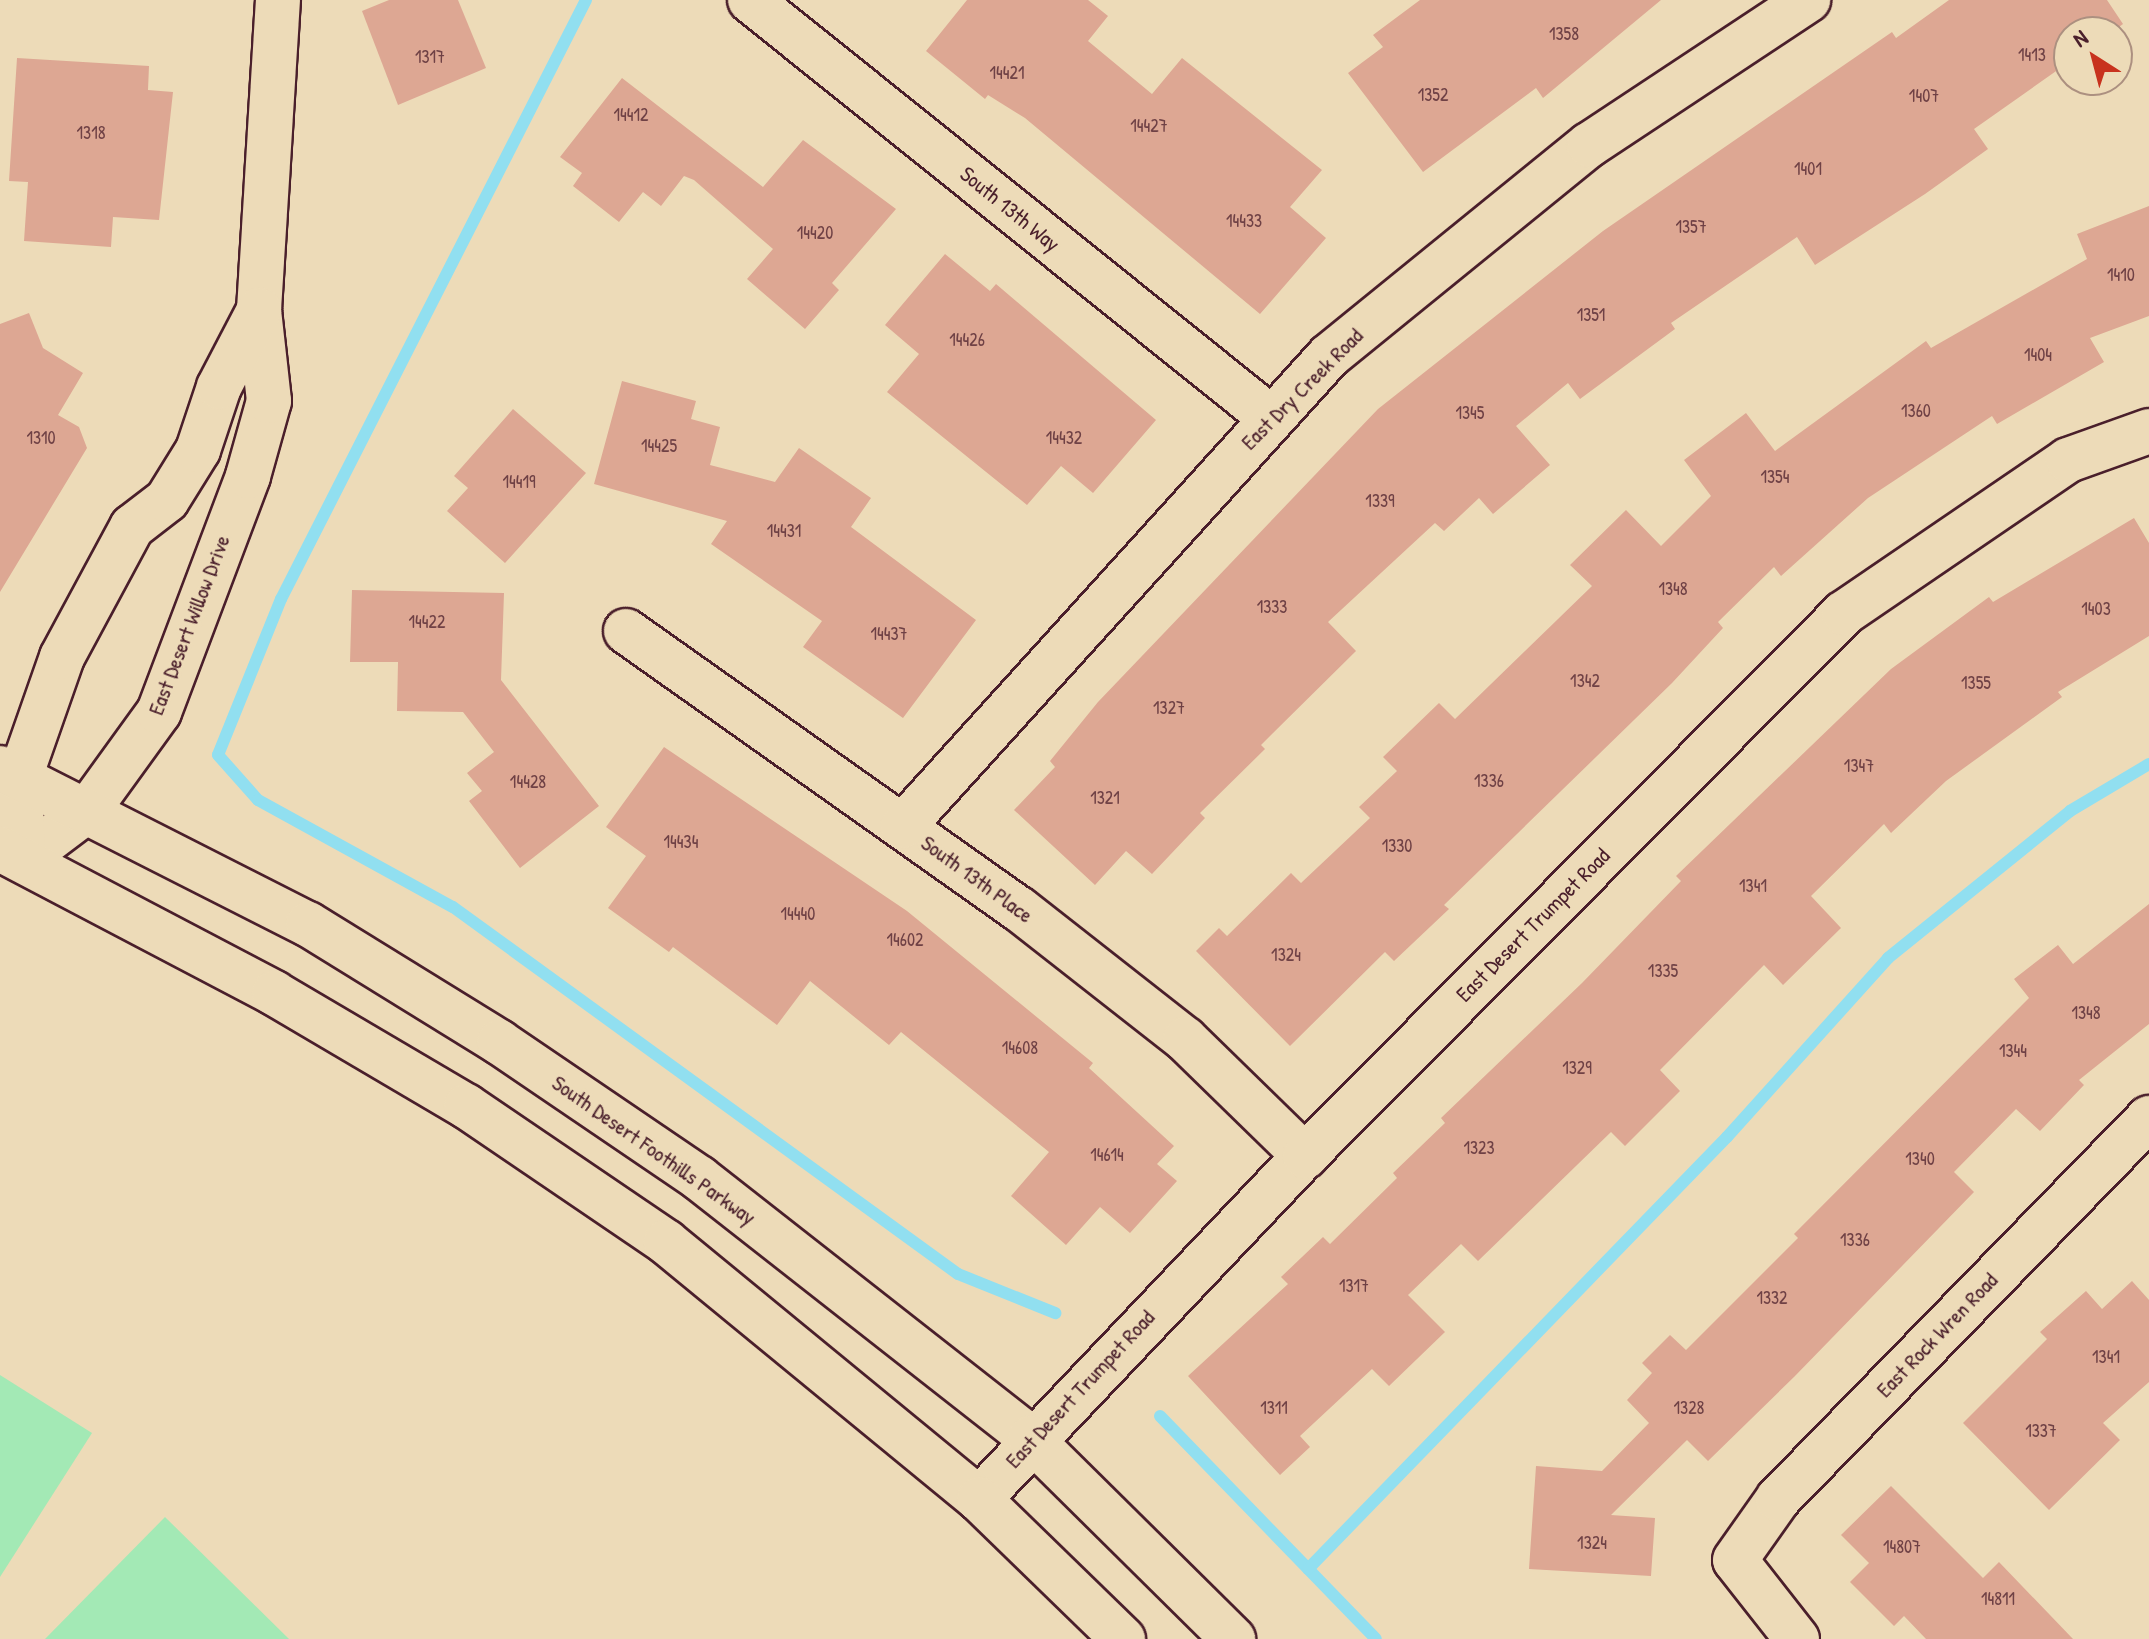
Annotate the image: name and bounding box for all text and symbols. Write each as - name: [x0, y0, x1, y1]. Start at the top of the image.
- north arrow: [2053, 16, 2133, 96]
- house number: 1358: [1549, 23, 1579, 45]
- text: N: [2067, 23, 2094, 54]
- house number: 1413: [2018, 44, 2046, 66]
- house number: 1317: [415, 46, 445, 68]
- house number: 14421: [990, 62, 1024, 84]
- house number: 1352: [1418, 84, 1448, 106]
- house number: 1407: [1909, 85, 1939, 107]
- house number: 14412: [614, 104, 648, 126]
- house number: 14427: [1130, 115, 1168, 137]
- house number: 1318: [77, 122, 105, 144]
- house number: 1401: [1794, 158, 1822, 180]
- street label: South 13th Way: [955, 161, 1065, 257]
- house number: 14433: [1226, 210, 1262, 232]
- house number: 1357: [1675, 216, 1707, 238]
- house number: 14420: [797, 222, 833, 244]
- house number: 1410: [2107, 264, 2135, 286]
- house number: 1351: [1577, 304, 1605, 326]
- street label: East Dry Creek Road: [1236, 323, 1368, 455]
- house number: 14426: [949, 329, 985, 351]
- house number: 1404: [2024, 344, 2052, 366]
- house number: 1360: [1901, 400, 1931, 422]
- house number: 1345: [1456, 402, 1484, 424]
- house number: 1310: [26, 427, 56, 449]
- house number: 14432: [1046, 427, 1082, 449]
- house number: 14425: [641, 435, 677, 457]
- house number: 1354: [1761, 466, 1789, 488]
- house number: 14419: [502, 471, 536, 493]
- house number: 1339: [1365, 490, 1395, 512]
- house number: 14431: [767, 520, 801, 542]
- street label: East Desert Willow Drive: [143, 531, 235, 719]
- house number: 1348: [1658, 578, 1688, 600]
- house number: 1333: [1257, 596, 1287, 618]
- house number: 1403: [2081, 598, 2111, 620]
- house number: 14422: [409, 611, 445, 633]
- house number: 14437: [870, 623, 908, 645]
- house number: 1342: [1570, 670, 1600, 692]
- house number: 1355: [1961, 672, 1991, 694]
- house number: 1327: [1153, 697, 1185, 719]
- house number: 1347: [1844, 755, 1874, 777]
- house number: 1336: [1474, 770, 1504, 792]
- house number: 14428: [510, 771, 546, 793]
- house number: 1321: [1090, 787, 1120, 809]
- street label: South 13th Place: [916, 830, 1038, 928]
- house number: 14434: [664, 831, 698, 853]
- house number: 1330: [1382, 835, 1412, 857]
- street label: East Desert Trumpet Road: [1451, 843, 1615, 1007]
- house number: 1341: [1739, 875, 1767, 897]
- house number: 14440: [781, 903, 815, 925]
- house number: 14602: [887, 929, 923, 951]
- house number: 1324: [1271, 944, 1301, 966]
- house number: 1335: [1648, 960, 1678, 982]
- house number: 1348: [2071, 1002, 2101, 1024]
- house number: 14608: [1002, 1037, 1038, 1059]
- house number: 1344: [1999, 1040, 2027, 1062]
- house number: 1329: [1562, 1057, 1592, 1079]
- street label: South Desert Foothills Parkway: [547, 1070, 761, 1230]
- house number: 1323: [1463, 1137, 1495, 1159]
- house number: 14614: [1090, 1144, 1124, 1166]
- house number: 1340: [1905, 1148, 1935, 1170]
- house number: 1336: [1840, 1229, 1870, 1251]
- street label: East Rock Wren Road: [1871, 1267, 2003, 1403]
- house number: 1317: [1339, 1275, 1369, 1297]
- house number: 1332: [1756, 1287, 1788, 1309]
- street label: East Desert Trumpet Road: [1000, 1305, 1160, 1473]
- house number: 1341: [2092, 1346, 2120, 1368]
- house number: 1311: [1260, 1397, 1288, 1419]
- house number: 1328: [1674, 1397, 1704, 1419]
- house number: 1337: [2025, 1420, 2057, 1442]
- house number: 1324: [1577, 1532, 1607, 1554]
- house number: 14807: [1883, 1536, 1921, 1558]
- house number: 14811: [1981, 1588, 2015, 1610]

